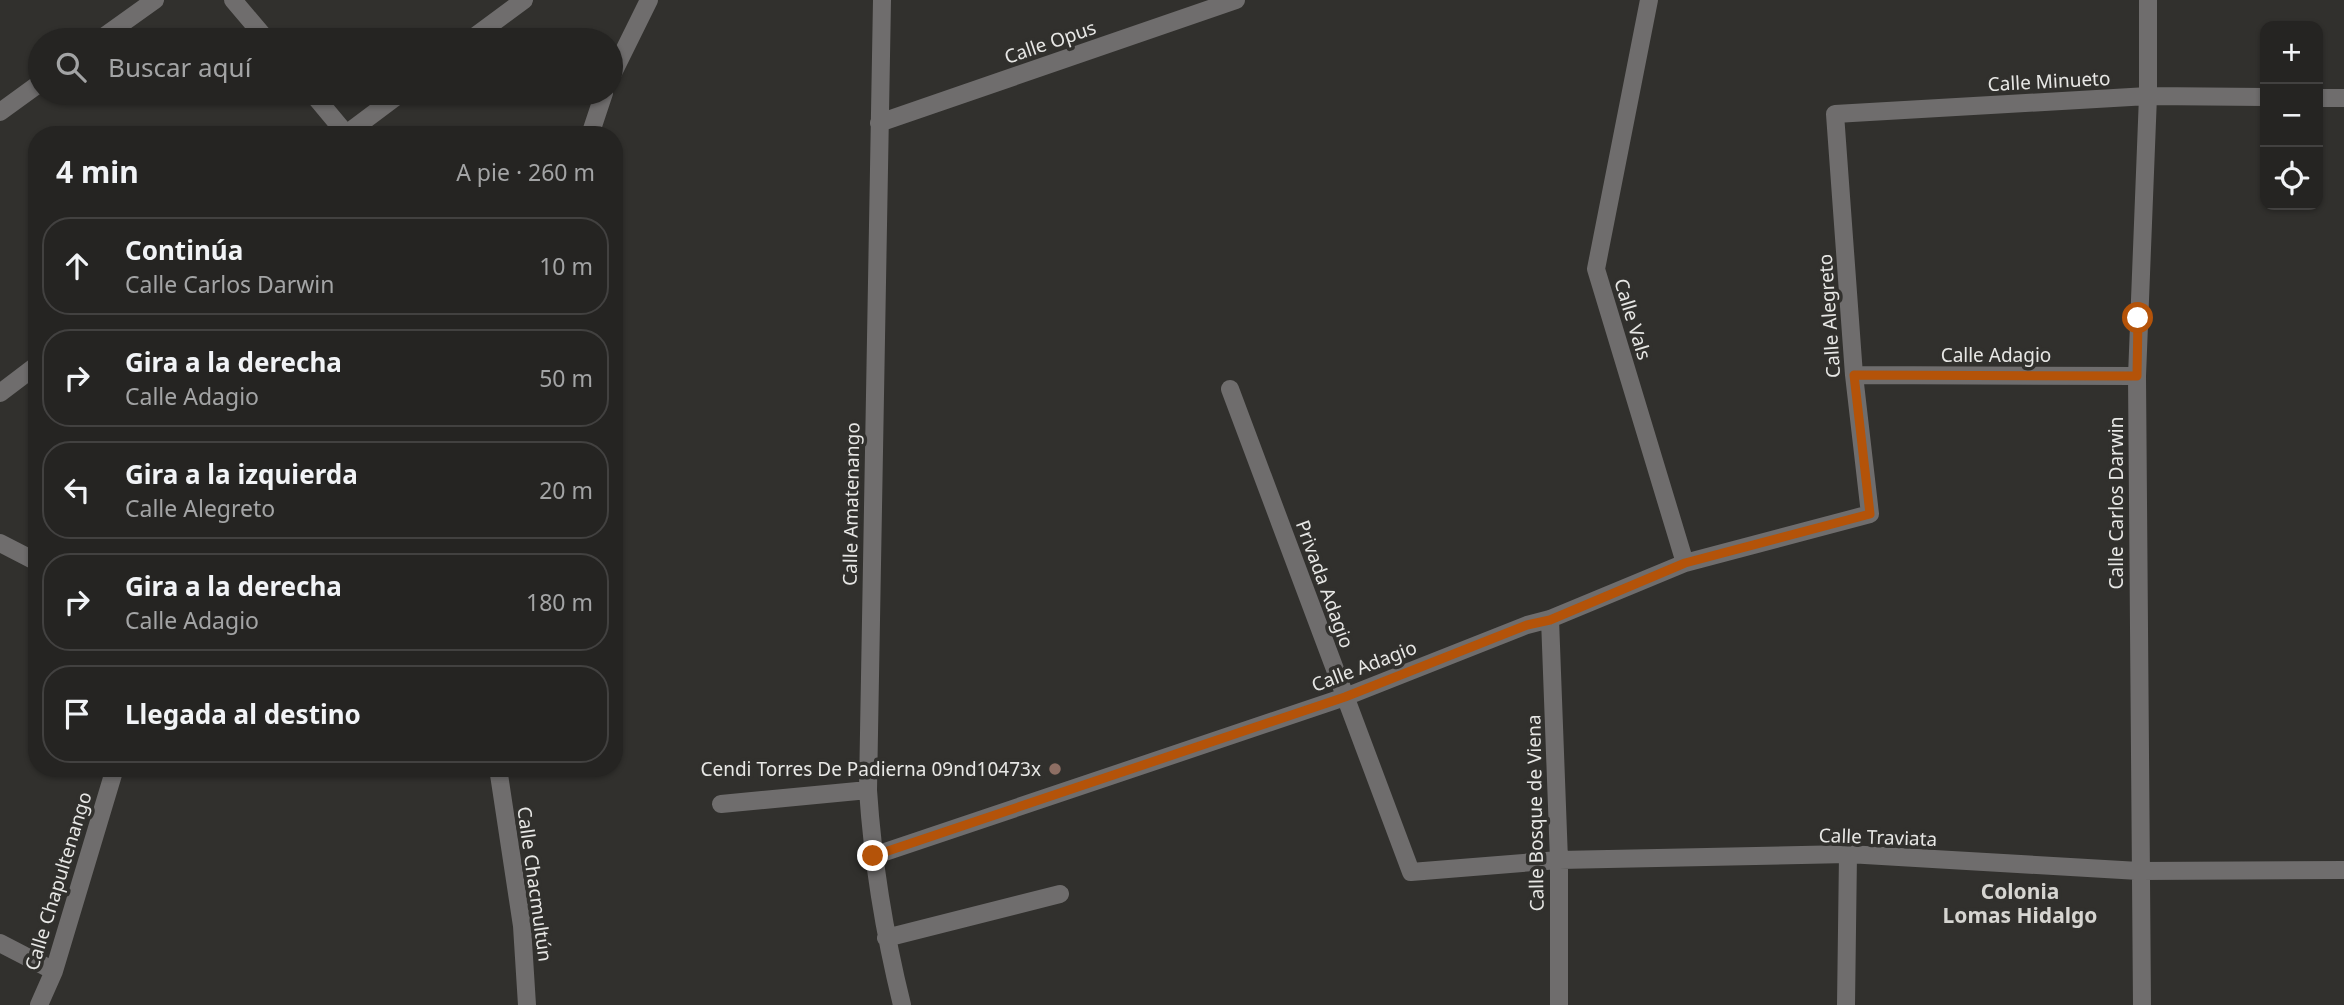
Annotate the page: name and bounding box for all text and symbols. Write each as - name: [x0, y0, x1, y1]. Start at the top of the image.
- street label: Calle Opus: [1001, 14, 1099, 70]
- map controls: [2260, 21, 2323, 210]
- button: +: [2260, 21, 2323, 84]
- search box: [28, 28, 623, 105]
- icon: search: [52, 48, 90, 86]
- text: Buscar aquí: [108, 49, 251, 85]
- street label: Calle Minueto: [1987, 65, 2111, 97]
- button: −: [2260, 84, 2323, 147]
- button: locate: [2260, 147, 2323, 210]
- text: 4 min: [56, 151, 139, 192]
- text: A pie · 260 m: [456, 156, 595, 188]
- text: Continúa: [125, 232, 243, 268]
- icon: ahead: [58, 247, 96, 285]
- text: 10 m: [539, 250, 593, 282]
- street label: Calle Alegreto: [1812, 253, 1846, 379]
- text: Calle Carlos Darwin: [125, 268, 334, 300]
- street label: Calle Vals: [1608, 275, 1658, 363]
- route start: [2122, 302, 2153, 333]
- street label: Calle Adagio: [1941, 342, 2051, 368]
- text: Gira a la derecha: [125, 344, 342, 380]
- icon: right: [58, 359, 96, 397]
- text: 50 m: [539, 362, 593, 394]
- text: Calle Adagio: [125, 380, 259, 412]
- street label: Calle Carlos Darwin: [2103, 416, 2129, 590]
- street label: Calle Amatenango: [837, 422, 865, 586]
- text: Gira a la izquierda: [125, 456, 358, 492]
- icon: left: [58, 471, 96, 509]
- text: 20 m: [539, 474, 593, 506]
- text: Calle Alegreto: [125, 492, 275, 524]
- street label: Privada Adagio: [1290, 516, 1360, 652]
- text: Gira a la derecha: [125, 568, 342, 604]
- icon: right: [58, 583, 96, 621]
- text: 180 m: [526, 586, 593, 618]
- text: Calle Adagio: [125, 604, 259, 636]
- street label: Calle Adagio: [1308, 634, 1420, 698]
- icon: arrive: [58, 695, 96, 733]
- text: Llegada al destino: [125, 696, 361, 732]
- street label: Calle Bosque de Viena: [1520, 714, 1550, 912]
- place label: Cendi Torres De Padierna 09nd10473x: [700, 756, 1041, 782]
- marker: Cendi Torres De Padierna 09nd10473x: [1047, 761, 1063, 777]
- street label: Calle Chapultenango: [18, 788, 98, 974]
- street label: Calle Chacmultún: [511, 805, 559, 963]
- street label: Calle Traviata: [1818, 822, 1938, 852]
- route end: [857, 840, 888, 871]
- district label: Colonia Lomas Hidalgo: [1943, 877, 2097, 929]

